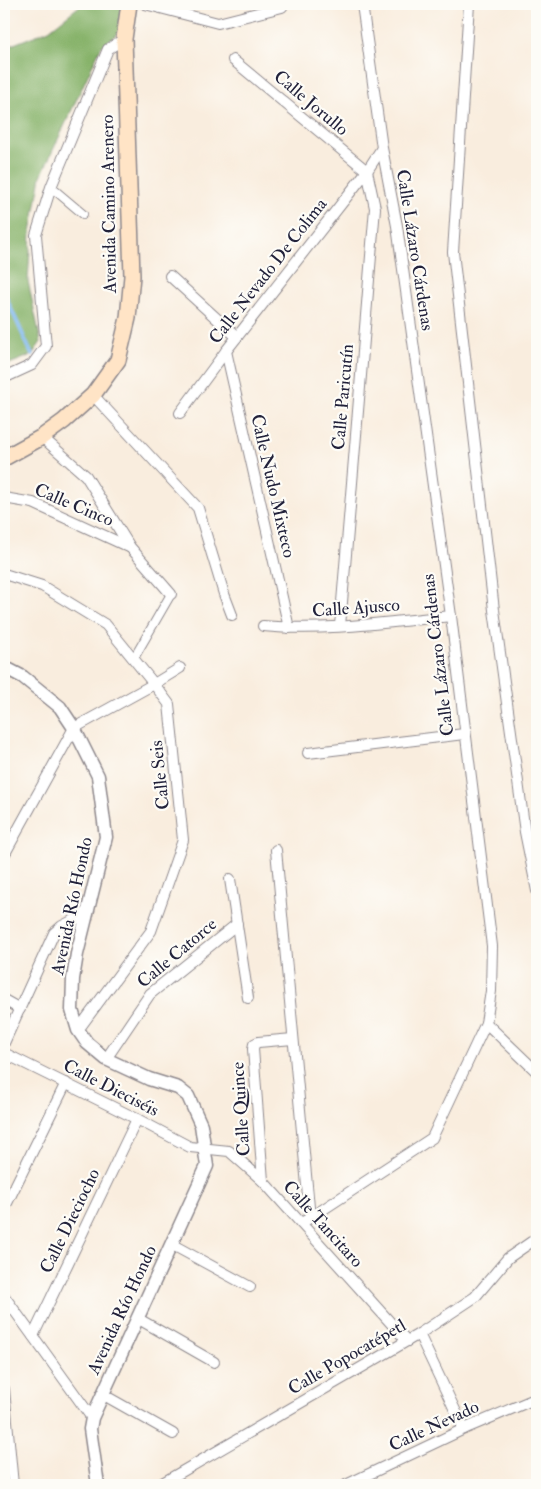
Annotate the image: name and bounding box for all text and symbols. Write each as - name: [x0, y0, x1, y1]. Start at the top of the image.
- street label: Calle Jorullo: [269, 65, 353, 141]
- street label: Avenida Camino Arenero: [96, 114, 122, 295]
- street label: Calle Lázaro Cárdenas: [391, 168, 439, 332]
- street label: Calle Nevado De Colima: [204, 193, 333, 349]
- street label: Calle Paricutín: [327, 343, 359, 451]
- street label: Calle Nudo Mixteco: [245, 412, 301, 560]
- street label: Calle Cinco: [31, 478, 117, 532]
- street label: Calle Lázaro Cárdenas: [417, 573, 459, 737]
- street label: Calle Ajusco: [311, 593, 401, 623]
- street label: Calle Seis: [145, 739, 175, 811]
- street label: Avenida Río Hondo: [46, 835, 98, 978]
- street label: Calle Catorce: [132, 913, 222, 993]
- street label: Calle Dieciséis: [59, 1054, 163, 1122]
- street label: Calle Quince: [226, 1061, 256, 1157]
- street label: Calle Dieciocho: [35, 1164, 105, 1277]
- street label: Calle Tancitaro: [278, 1176, 368, 1273]
- street label: Avenida Río Hondo: [82, 1241, 162, 1379]
- street label: Calle Popocatépetl: [284, 1314, 410, 1400]
- street label: Calle Nevado: [385, 1395, 483, 1457]

